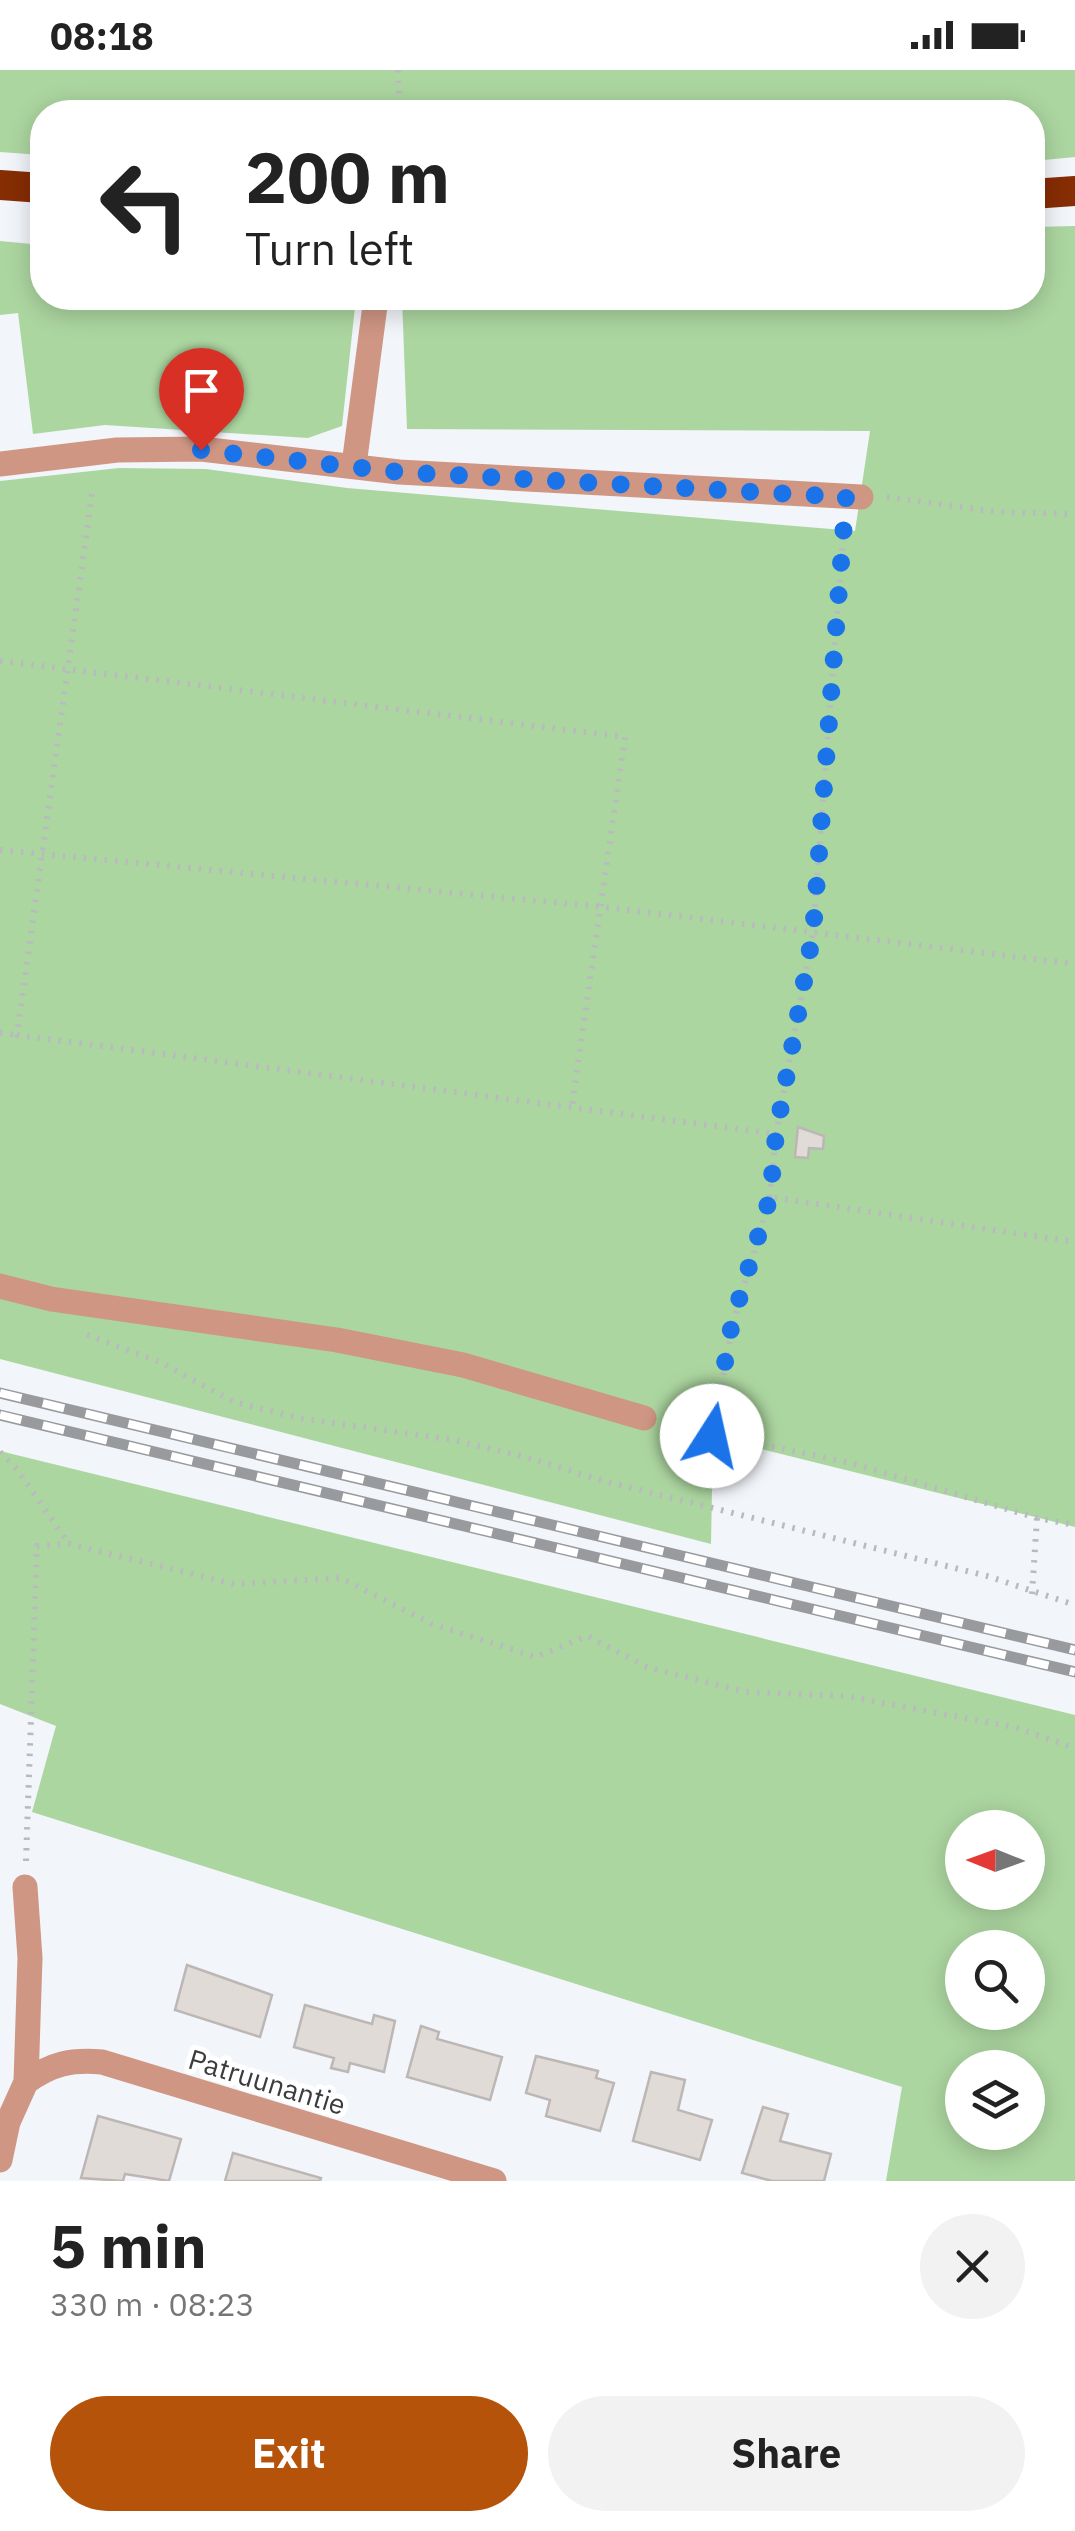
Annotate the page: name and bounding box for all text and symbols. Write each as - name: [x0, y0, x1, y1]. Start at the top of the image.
- text: 08:18: [50, 11, 154, 60]
- text: 200 m: [245, 131, 450, 222]
- icon: left: [80, 140, 210, 270]
- text: Turn left: [245, 219, 414, 277]
- pin: [159, 348, 244, 451]
- icon: arrive: [174, 363, 229, 418]
- position arrow: [660, 1384, 764, 1488]
- north arrow: [945, 1810, 1045, 1910]
- map controls: [945, 1810, 1045, 2150]
- button: search: [945, 1930, 1045, 2030]
- street label: Patruunantie: [184, 2040, 350, 2123]
- button: layers: [945, 2050, 1045, 2150]
- text: 5 min: [50, 2206, 207, 2285]
- button: close: [920, 2214, 1025, 2319]
- text: 330 m · 08:23: [50, 2283, 255, 2325]
- button: Exit: [50, 2396, 528, 2511]
- button: Share: [548, 2396, 1025, 2511]

